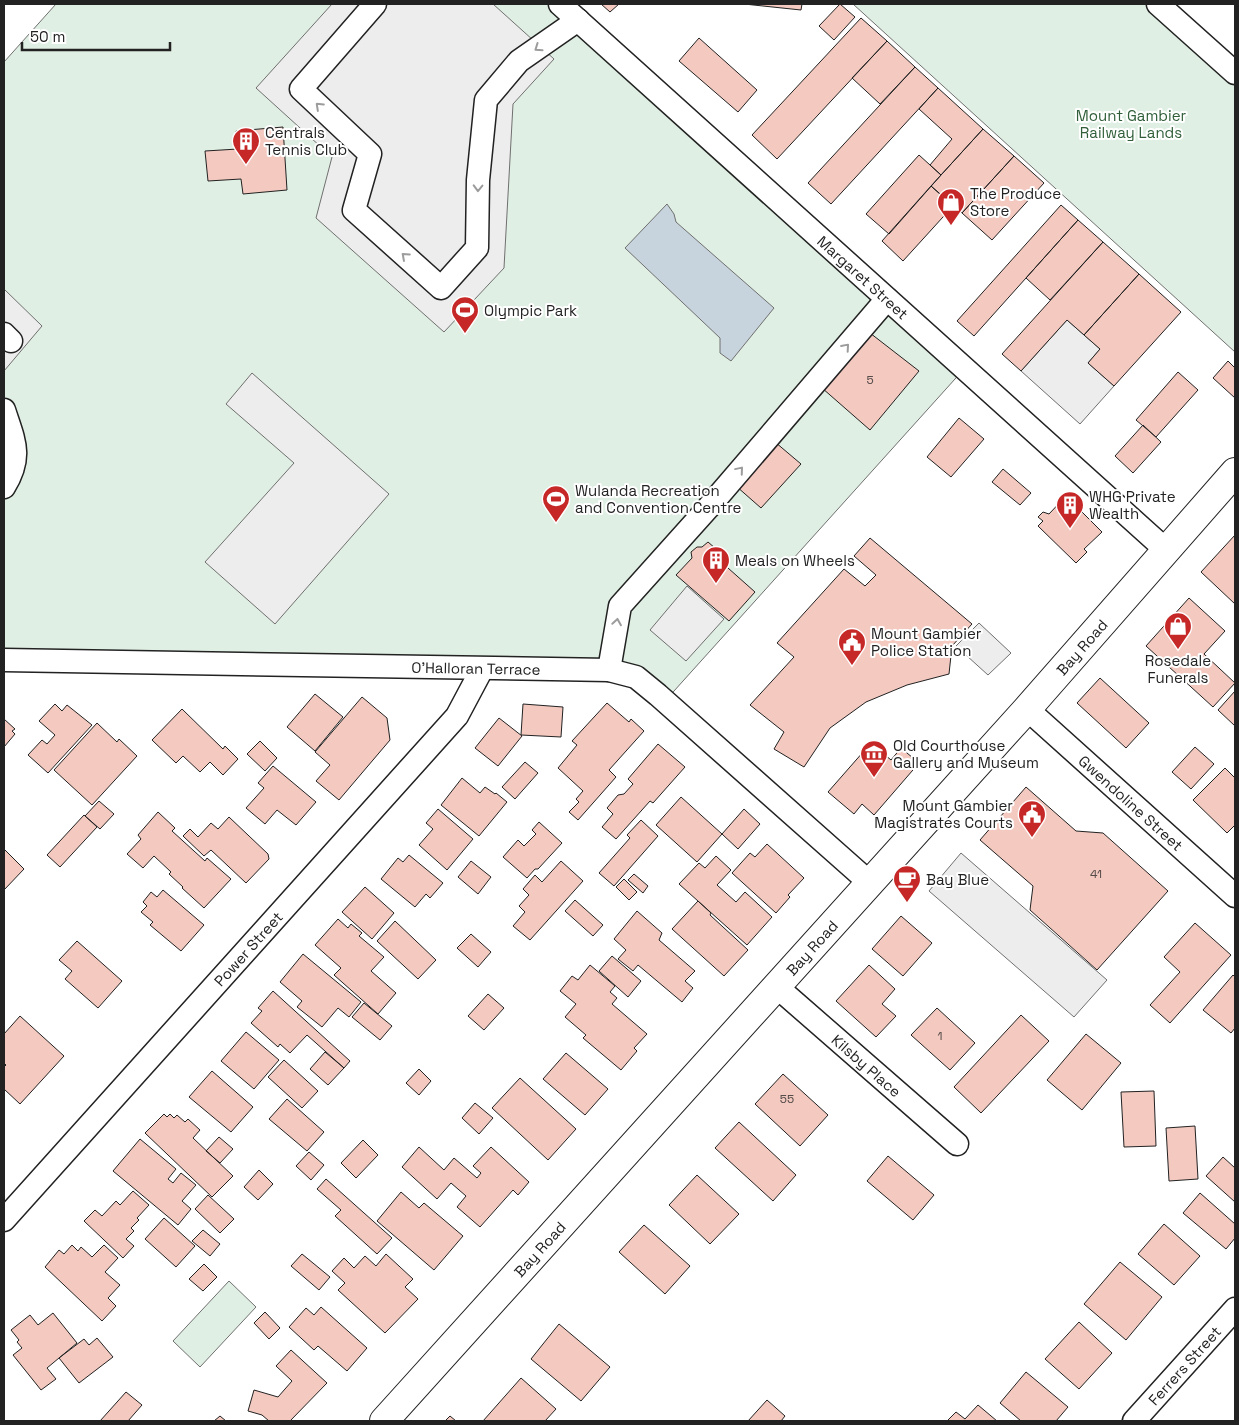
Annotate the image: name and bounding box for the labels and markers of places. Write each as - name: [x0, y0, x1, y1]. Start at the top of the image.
- place label: Centrals Tennis Club: [265, 123, 347, 159]
- building icon: Centrals Tennis Club: [231, 126, 261, 165]
- place label: The Produce Store: [970, 184, 1061, 220]
- shop icon: The Produce Store: [936, 187, 966, 226]
- sports icon: Olympic Park: [450, 295, 480, 334]
- place label: Olympic Park: [484, 301, 577, 320]
- place label: Wulanda Recreation and Convention Centre: [575, 481, 742, 517]
- sports icon: Wulanda Recreation and Convention Centre: [541, 484, 571, 523]
- place label: WHG Private Wealth: [1089, 487, 1176, 523]
- building icon: WHG Private Wealth: [1055, 490, 1085, 529]
- building icon: Meals on Wheels: [701, 545, 731, 584]
- place label: Meals on Wheels: [735, 551, 855, 570]
- shop icon: Rosedale Funerals: [1163, 611, 1193, 650]
- place label: Mount Gambier Police Station: [871, 624, 982, 660]
- public building icon: Mount Gambier Police Station: [837, 627, 867, 666]
- place label: Rosedale Funerals: [1145, 651, 1211, 687]
- place label: Old Courthouse Gallery and Museum: [893, 736, 1039, 772]
- museum icon: Old Courthouse Gallery and Museum: [859, 739, 889, 778]
- place label: Mount Gambier Magistrates Courts: [874, 796, 1013, 832]
- public building icon: Mount Gambier Magistrates Courts: [1017, 799, 1047, 838]
- cafe icon: Bay Blue: [892, 864, 922, 903]
- place label: Bay Blue: [926, 870, 989, 889]

